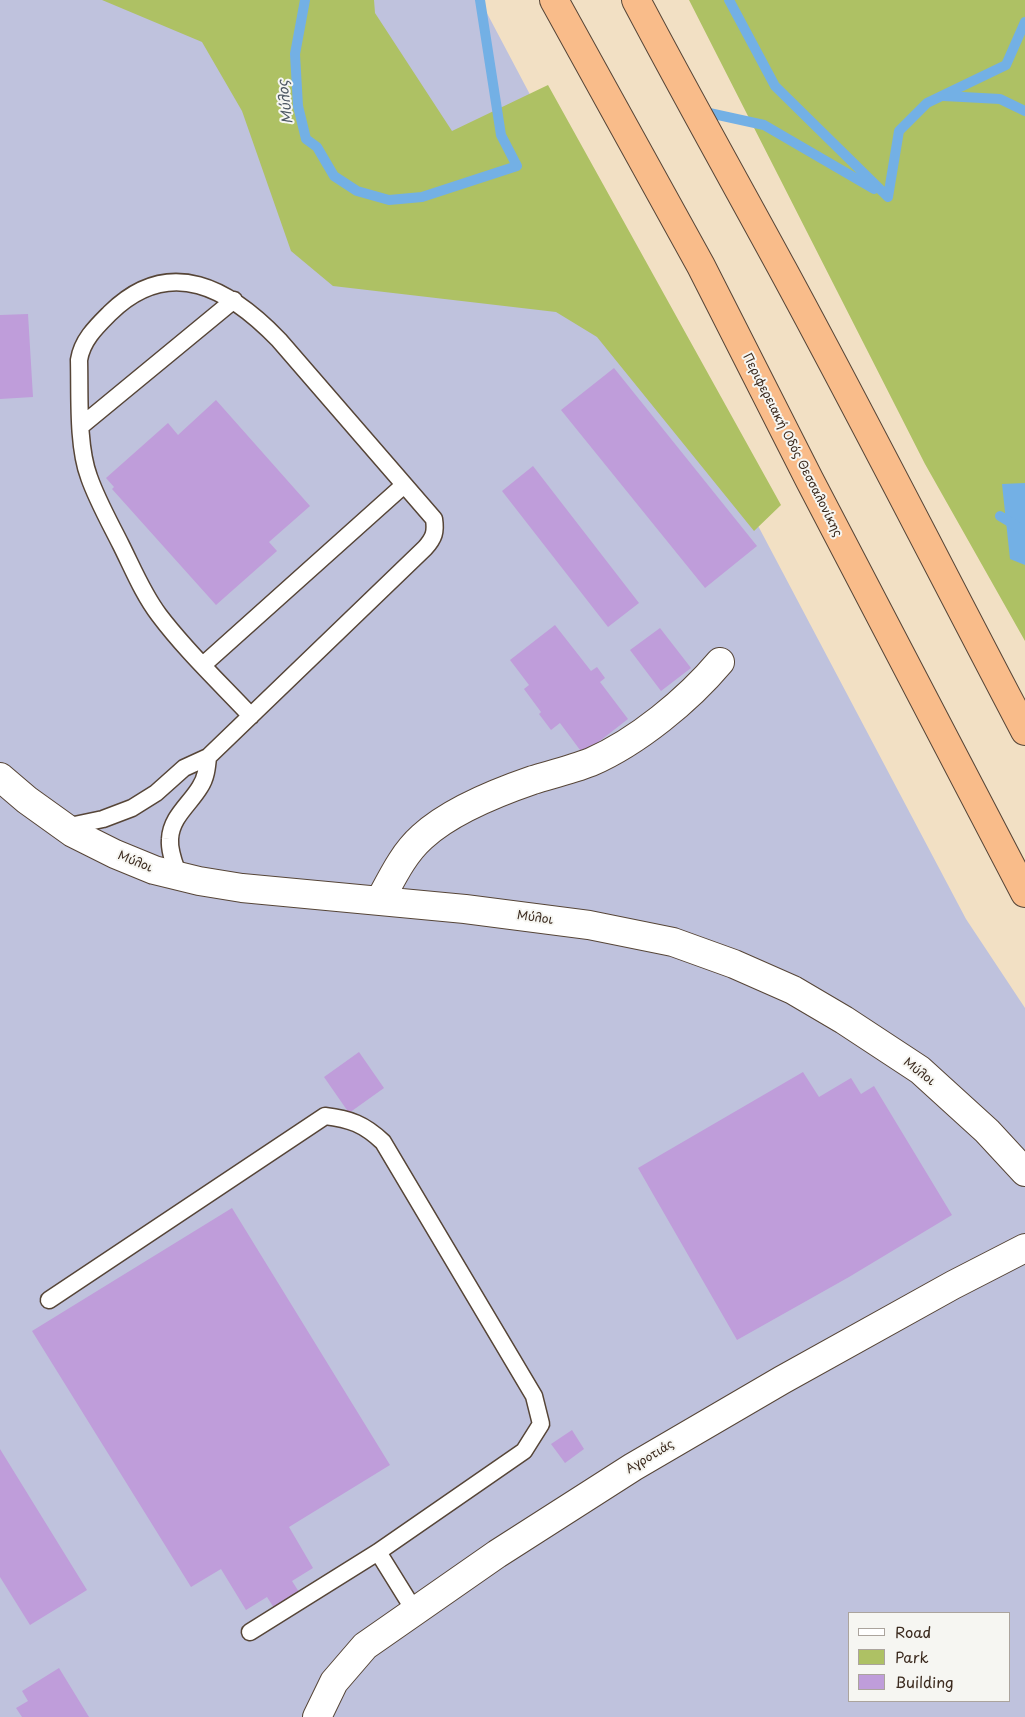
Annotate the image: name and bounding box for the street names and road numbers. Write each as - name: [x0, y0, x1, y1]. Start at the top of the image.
- street label: Περιφερειακή Οδός Θεσσαλονίκης: [739, 351, 845, 539]
- street label: Μύλοι: [115, 849, 155, 875]
- street label: Μύλοι: [516, 908, 554, 928]
- street label: Μύλοι: [900, 1055, 938, 1089]
- street label: Αγροτιάς: [623, 1437, 677, 1477]

